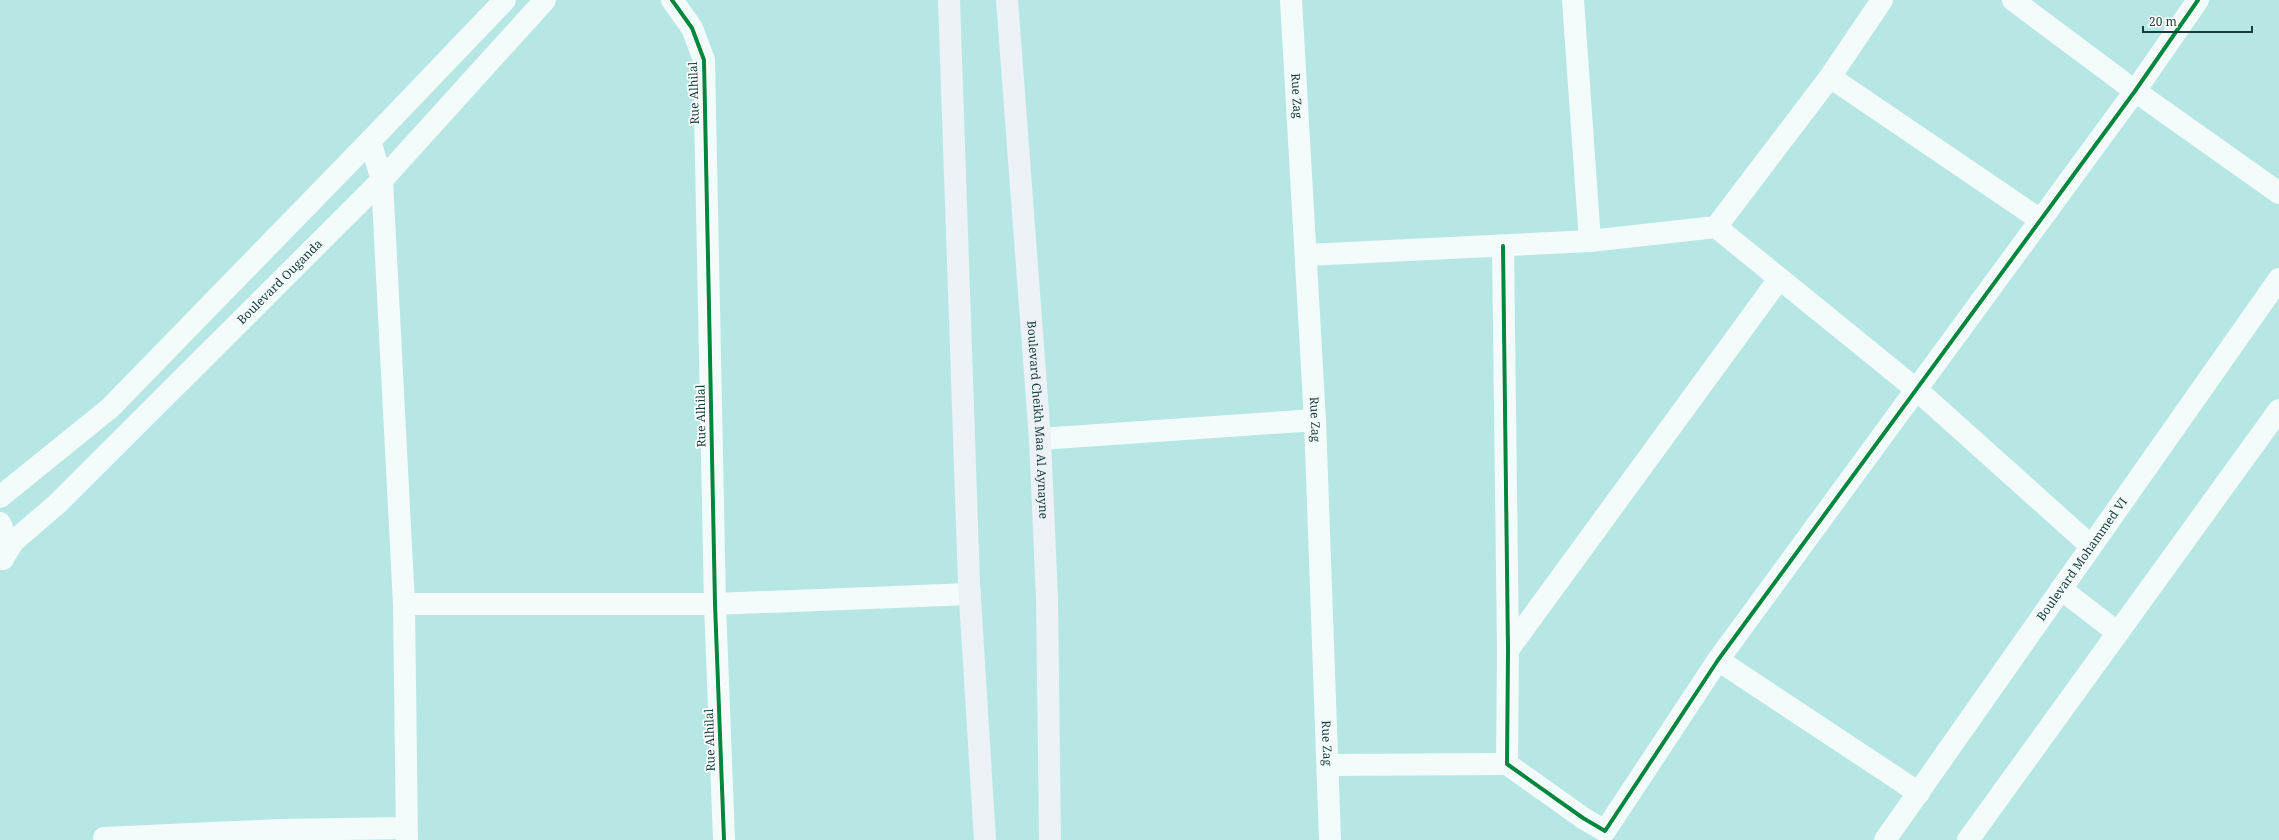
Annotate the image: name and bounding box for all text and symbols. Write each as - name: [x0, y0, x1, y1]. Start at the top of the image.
- scale bar: [2143, 8, 2252, 34]
- text: 20 m: [2149, 13, 2177, 30]
- street label: Rue Alhilal: [684, 61, 703, 125]
- street label: Rue Zag: [1287, 73, 1307, 119]
- street label: Boulevard Ouganda: [233, 235, 326, 328]
- street label: Boulevard Cheikh Maa Al Aynayne: [1023, 320, 1053, 519]
- street label: Rue Alhilal: [691, 384, 710, 448]
- street label: Rue Zag: [1306, 396, 1325, 443]
- street label: Boulevard Mohammed VI: [2032, 494, 2131, 624]
- street label: Rue Alhilal: [700, 708, 719, 772]
- street label: Rue Zag: [1318, 720, 1336, 767]

